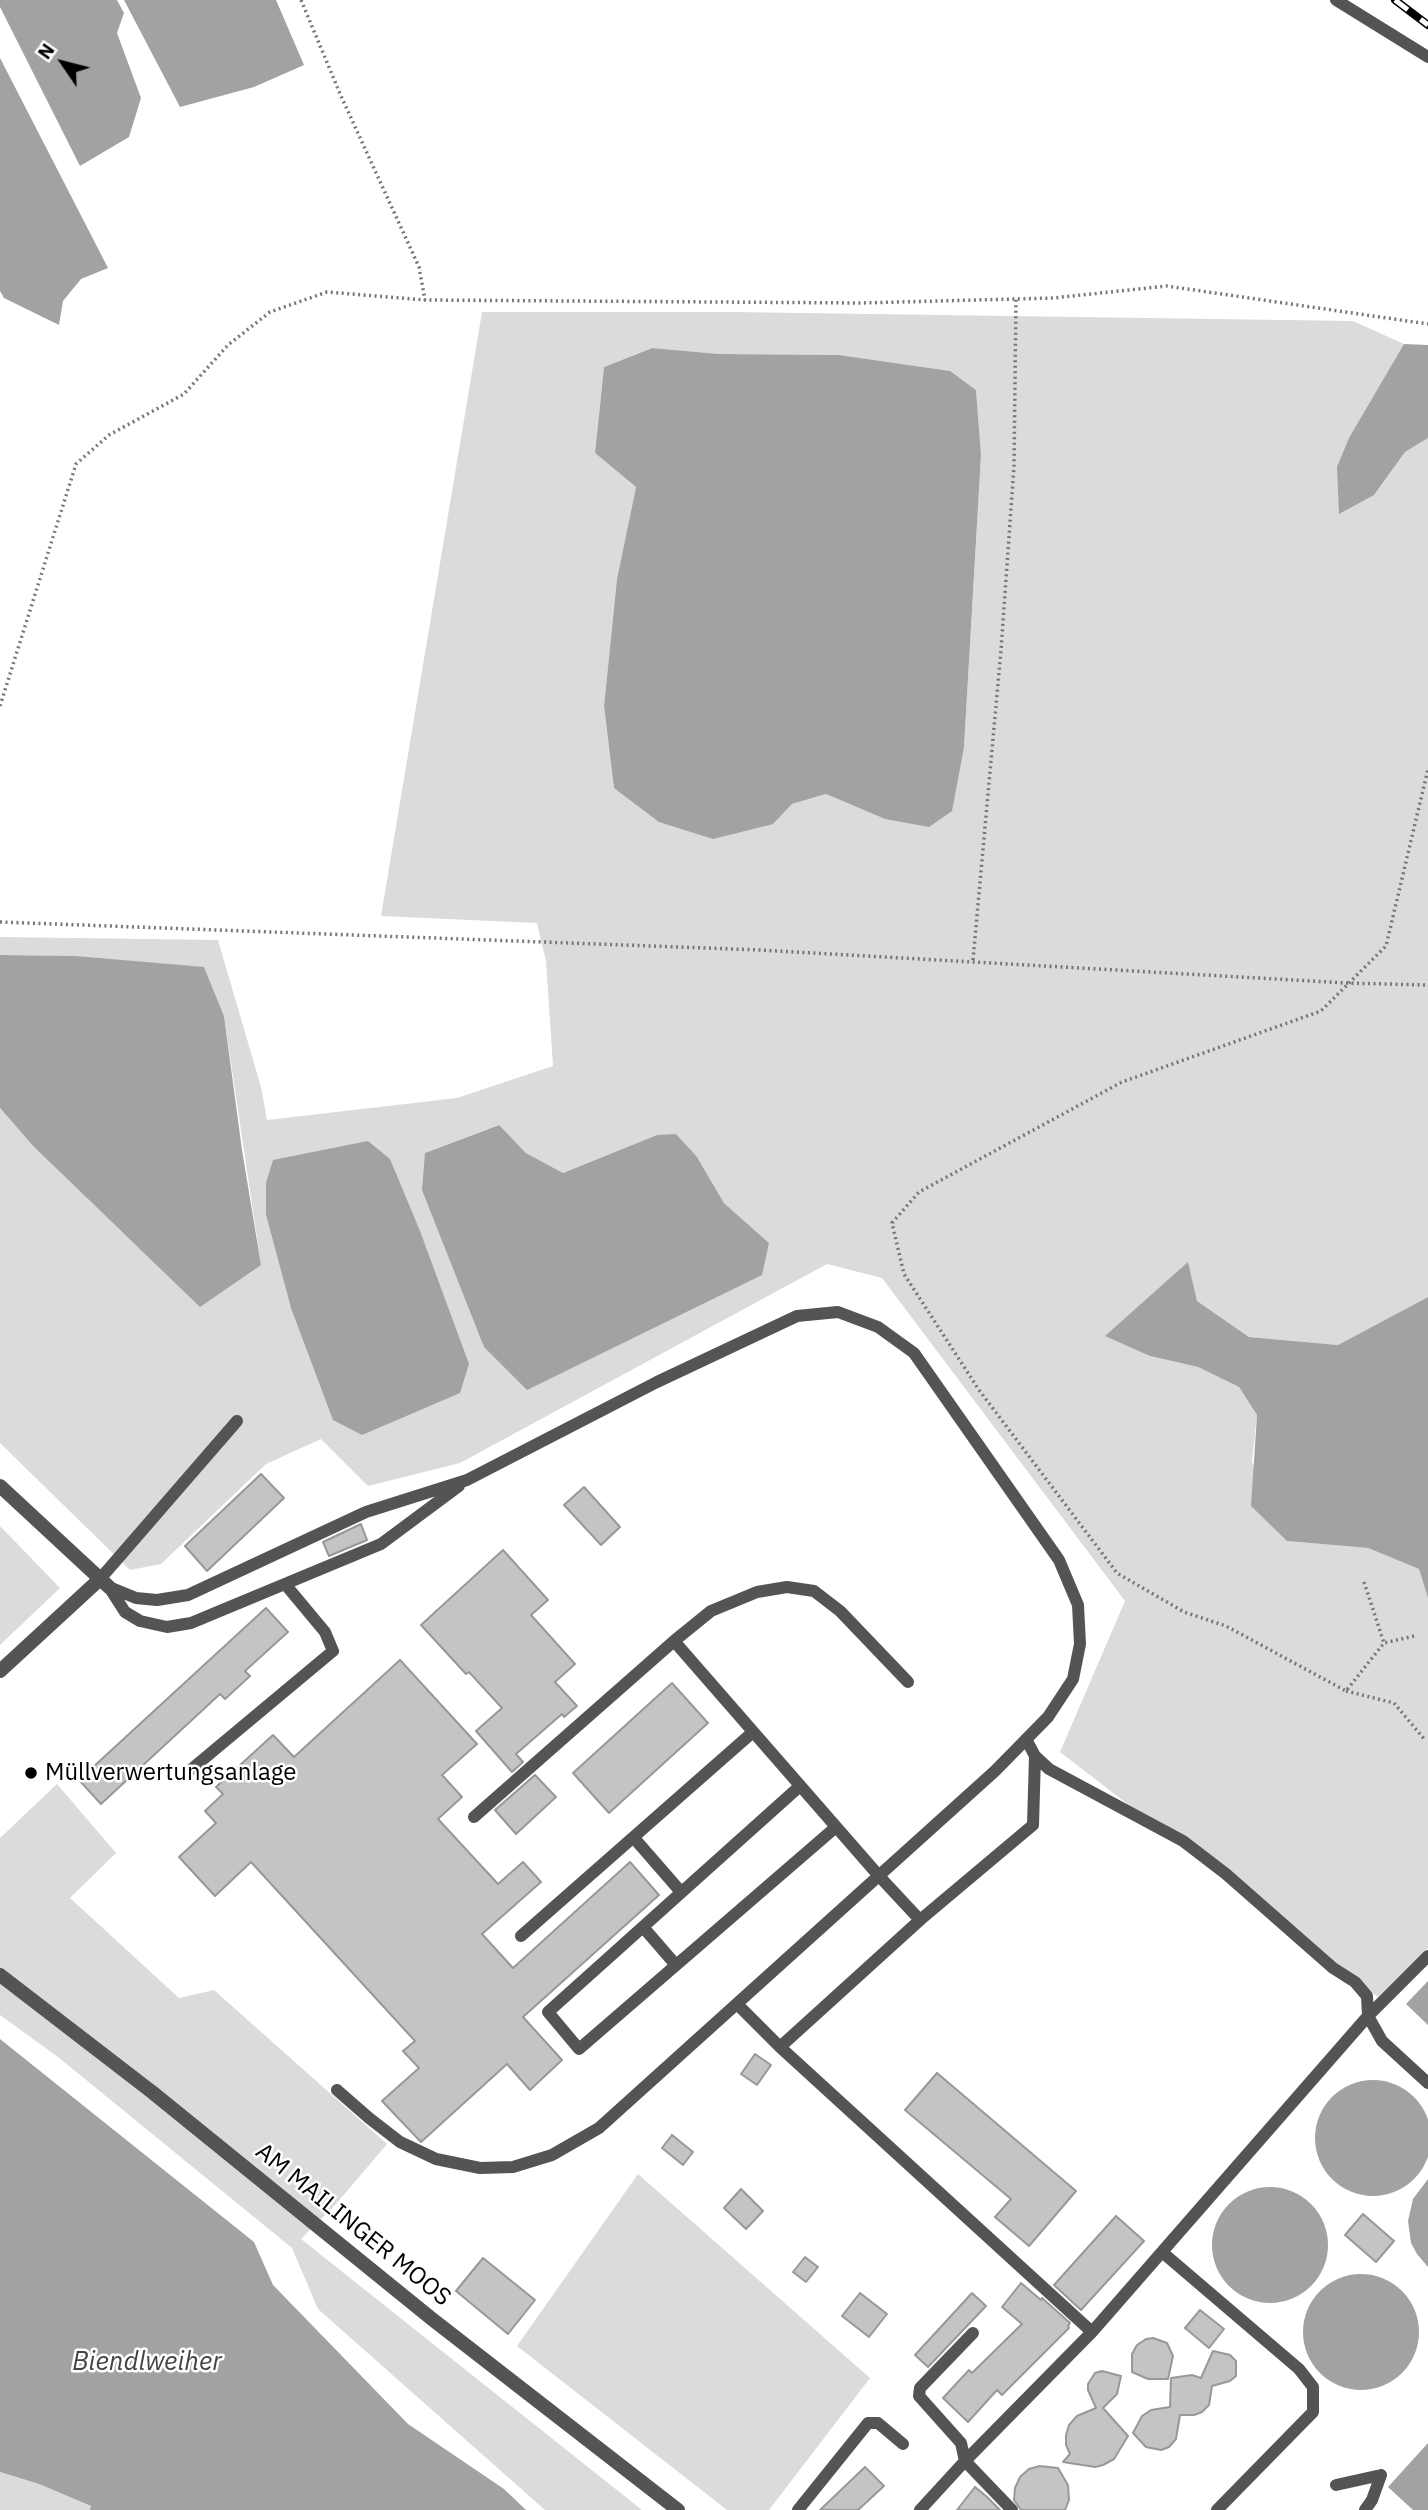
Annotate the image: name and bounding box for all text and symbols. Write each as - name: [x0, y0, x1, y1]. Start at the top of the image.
- north arrow: [28, 28, 98, 98]
- text: N: [32, 38, 60, 63]
- place label: Müllverwertungsanlage: [45, 1759, 296, 1787]
- marker: Müllverwertungsanlage: [23, 1765, 39, 1781]
- street label: AM MAILINGER MOOS: [250, 2137, 456, 2313]
- water label: Biendlweiher: [72, 2346, 222, 2378]

